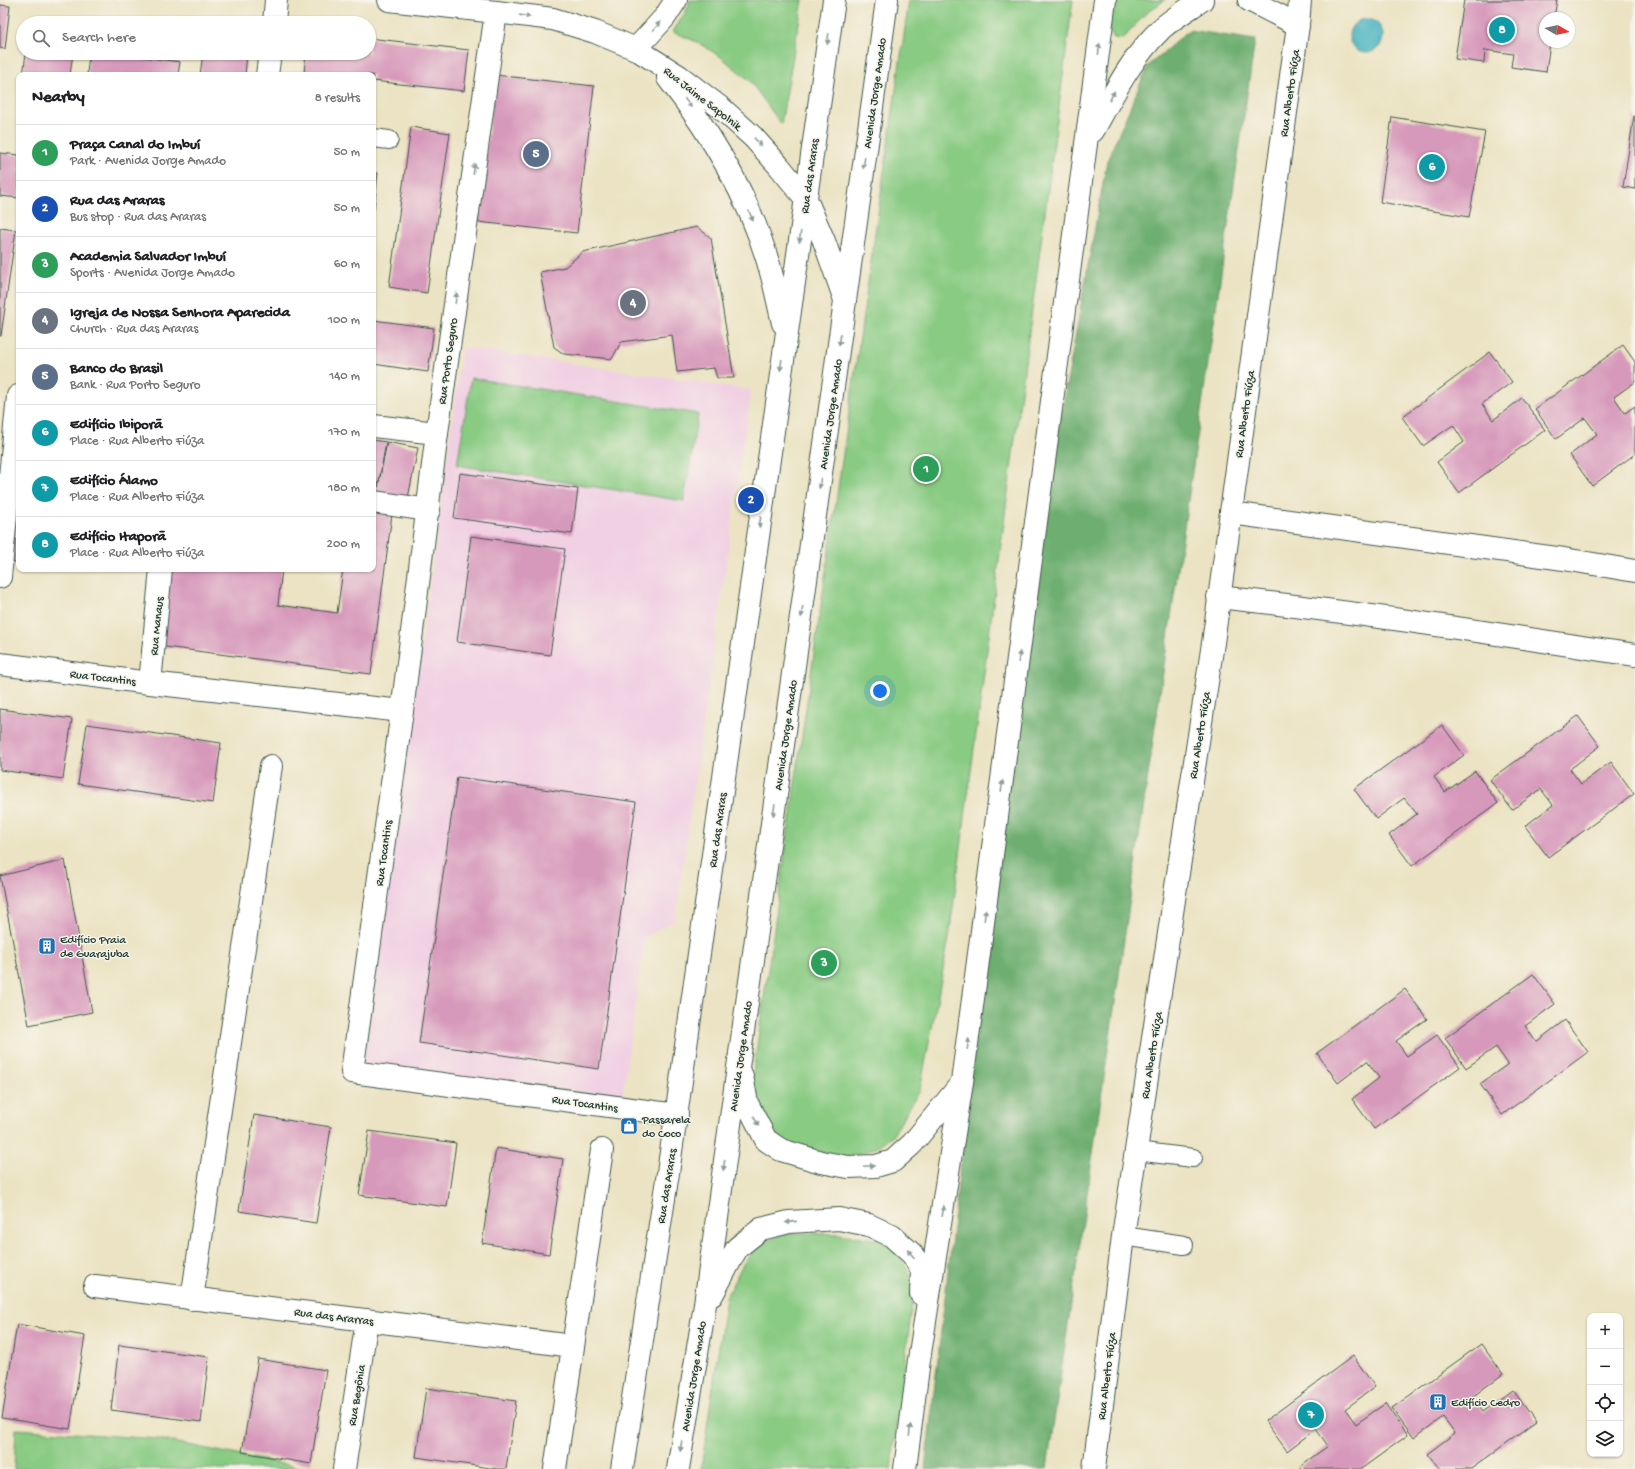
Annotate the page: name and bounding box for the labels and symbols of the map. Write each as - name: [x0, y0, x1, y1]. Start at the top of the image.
- north arrow: [1539, 12, 1575, 48]
- one-way arrow: [519, 13, 531, 19]
- pin: 8: [1489, 15, 1515, 45]
- one-way arrow: [653, 20, 662, 31]
- one-way arrow: [825, 33, 831, 45]
- street label: Avenida Jorge Amado: [861, 37, 891, 150]
- one-way arrow: [1096, 43, 1102, 55]
- street label: Rua Alberto Fiúza: [1278, 48, 1304, 138]
- street label: Rua Jaime Sapolnik: [660, 65, 745, 135]
- one-way arrow: [1109, 90, 1115, 102]
- one-way arrow: [683, 98, 692, 109]
- one-way arrow: [753, 137, 762, 147]
- street label: Rua das Araras: [799, 137, 823, 215]
- pin: 5: [523, 139, 549, 169]
- pin: 6: [1419, 152, 1445, 182]
- one-way arrow: [861, 157, 867, 170]
- one-way arrow: [471, 163, 477, 175]
- one-way arrow: [748, 211, 754, 222]
- one-way arrow: [797, 231, 803, 243]
- pin: 4: [620, 288, 646, 318]
- one-way arrow: [453, 292, 459, 304]
- street label: Rua Porto Seguro: [436, 317, 462, 405]
- one-way arrow: [837, 334, 843, 346]
- street label: Avenida Jorge Amado: [817, 358, 847, 471]
- one-way arrow: [778, 359, 784, 371]
- street label: Rua Alberto Fiúza: [1233, 369, 1259, 459]
- pin: 1: [913, 454, 939, 484]
- one-way arrow: [817, 477, 823, 489]
- pin: 2: [738, 485, 764, 515]
- one-way arrow: [757, 516, 763, 528]
- street label: Rua Manaus: [148, 596, 168, 656]
- one-way arrow: [799, 606, 805, 618]
- one-way arrow: [1016, 651, 1022, 663]
- street label: Rua Tocantins: [69, 668, 137, 690]
- street label: Avenida Jorge Amado: [772, 679, 802, 792]
- your location: [870, 681, 890, 701]
- street label: Rua Alberto Fiúza: [1187, 690, 1215, 780]
- one-way arrow: [999, 780, 1005, 792]
- street label: Rua das Araras: [707, 791, 731, 869]
- one-way arrow: [771, 804, 777, 816]
- street label: Rua Tocantins: [373, 819, 397, 887]
- one-way arrow: [982, 909, 988, 921]
- place label: Edifício Praia de Guarajuba: [60, 934, 129, 962]
- building icon: Edifício Praia de Guarajuba: [37, 936, 57, 956]
- pin: 3: [811, 948, 837, 978]
- street label: Avenida Jorge Amado: [727, 1000, 757, 1113]
- street label: Rua Alberto Fiúza: [1139, 1010, 1167, 1100]
- one-way arrow: [965, 1038, 971, 1050]
- street label: Rua Tocantins: [551, 1093, 619, 1117]
- place label: Passarela do Coco: [641, 1114, 691, 1142]
- shop icon: Passarela do Coco: [619, 1116, 639, 1136]
- one-way arrow: [753, 1116, 759, 1127]
- street label: Rua das Araras: [655, 1147, 681, 1225]
- one-way arrow: [721, 1159, 727, 1171]
- one-way arrow: [863, 1163, 875, 1170]
- one-way arrow: [940, 1204, 946, 1217]
- one-way arrow: [785, 1219, 798, 1225]
- one-way arrow: [906, 1249, 915, 1260]
- street label: Rua das Ararras: [293, 1306, 375, 1330]
- street label: Avenida Jorge Amado: [679, 1320, 711, 1433]
- street label: Rua Alberto Fiúza: [1096, 1331, 1120, 1421]
- street label: Rua Begônia: [346, 1363, 370, 1427]
- building icon: Edifício Cedro: [1428, 1392, 1448, 1412]
- place label: Edifício Cedro: [1451, 1397, 1520, 1411]
- pin: 7: [1298, 1400, 1324, 1430]
- one-way arrow: [907, 1424, 913, 1436]
- one-way arrow: [678, 1440, 684, 1452]

